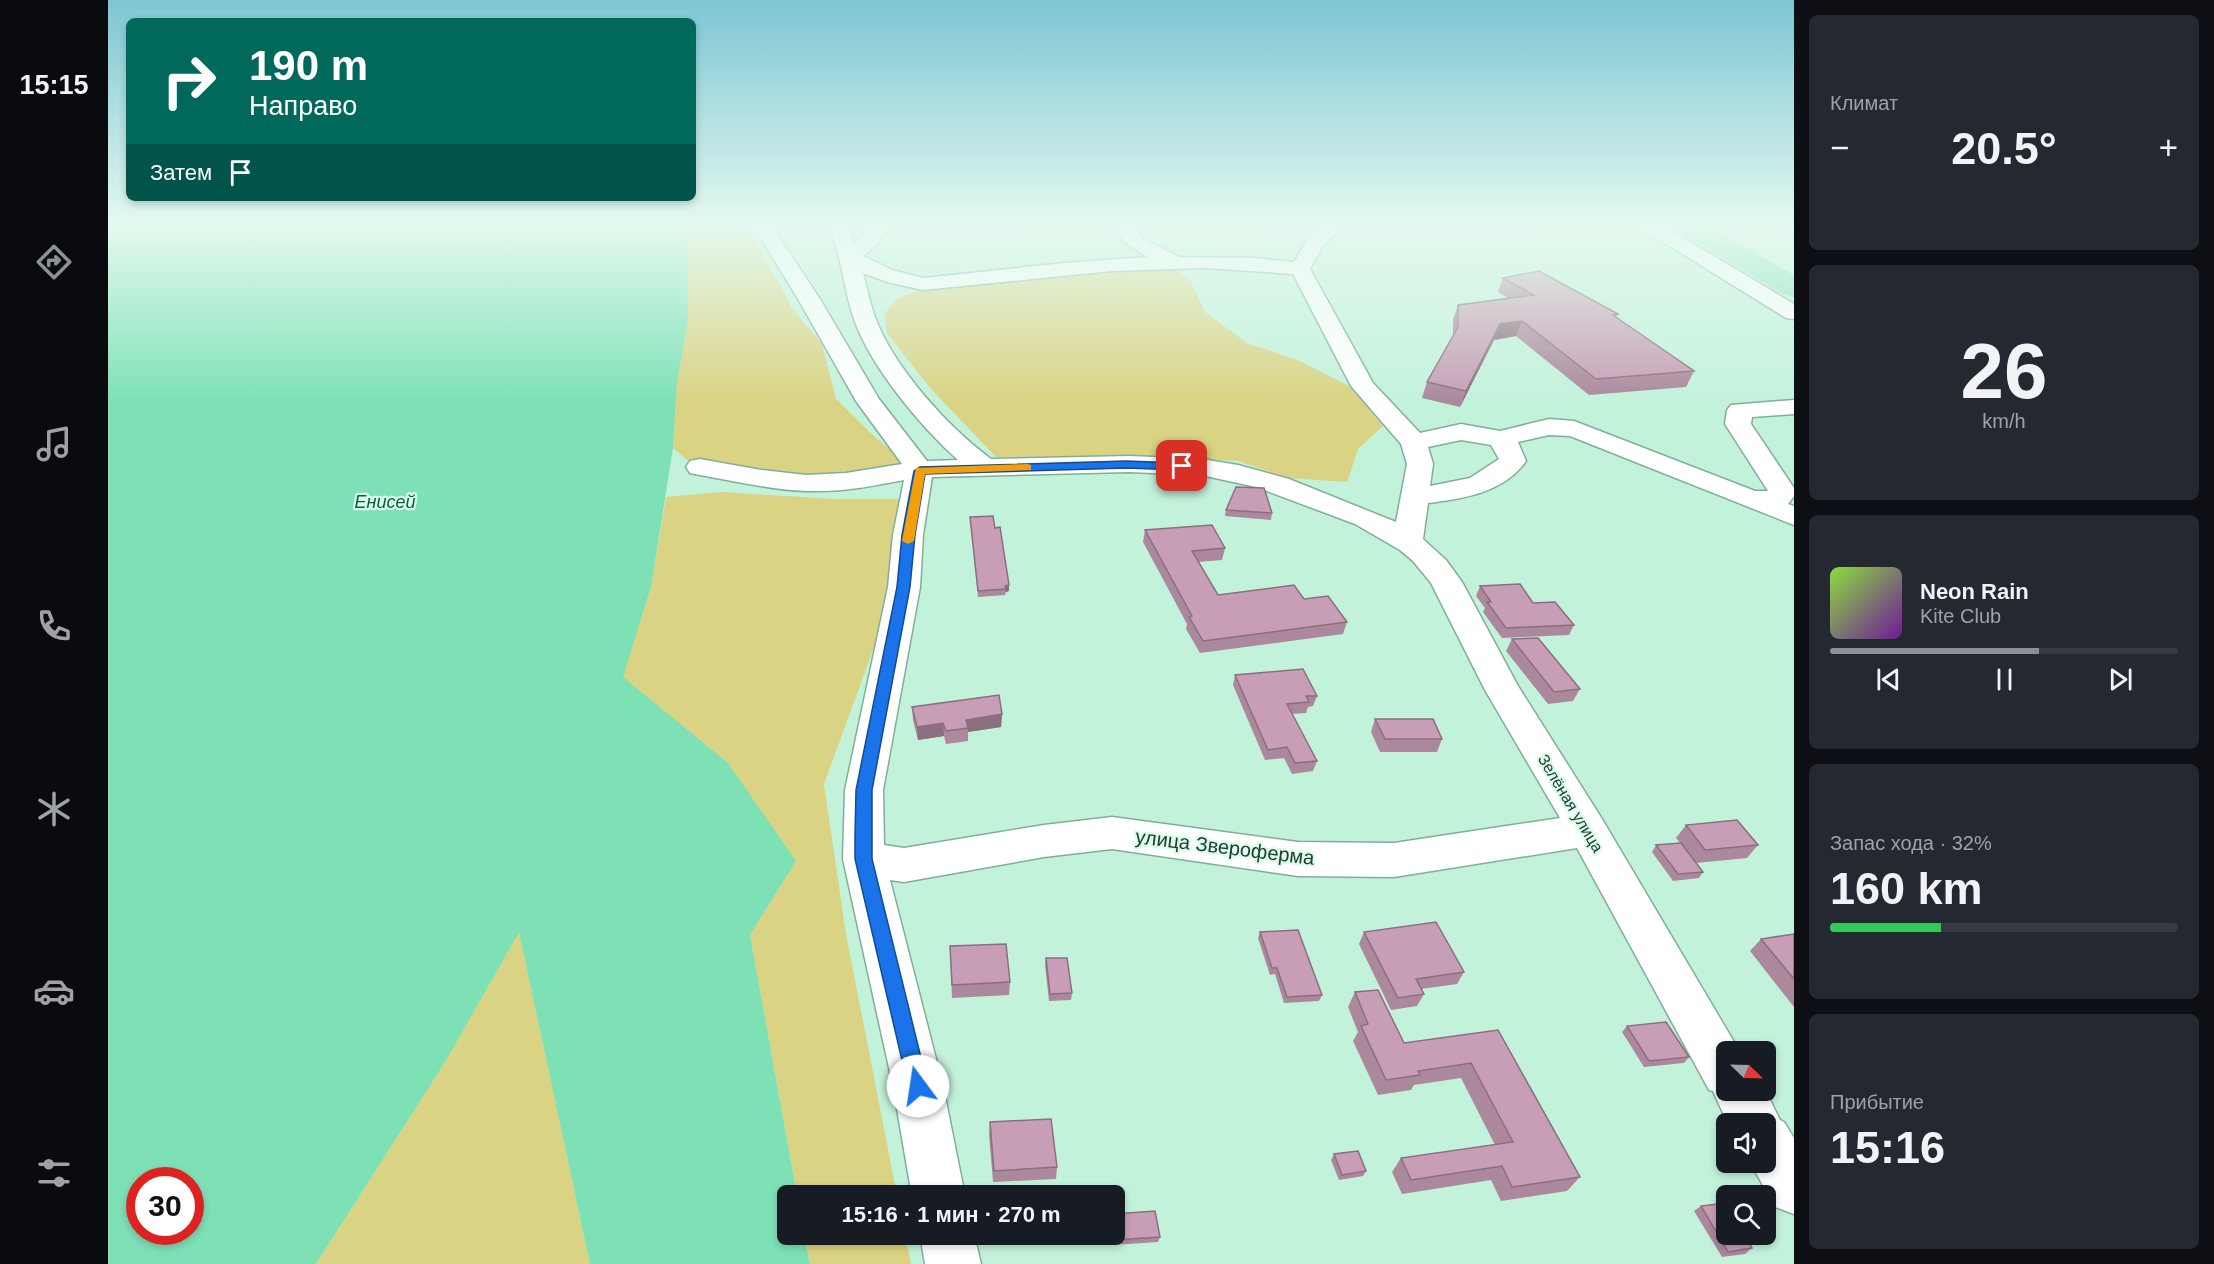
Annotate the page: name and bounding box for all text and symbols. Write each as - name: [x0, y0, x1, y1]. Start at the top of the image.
- icon: right: [150, 42, 228, 120]
- text: 190 m: [249, 42, 368, 89]
- text: 15:15: [19, 70, 89, 100]
- text: Направо: [249, 91, 357, 121]
- text: Климат: [1830, 92, 1898, 114]
- text: 20.5°: [1951, 123, 2057, 174]
- text: −: [1830, 129, 1849, 166]
- text: +: [2159, 129, 2178, 166]
- icon: arrive: [224, 156, 257, 189]
- text: Затем: [150, 160, 212, 185]
- icon: directions: [33, 241, 75, 283]
- text: 26: [1961, 327, 2047, 415]
- text: km/h: [1982, 410, 2026, 432]
- icon: music: [33, 423, 75, 465]
- pin: [1156, 440, 1207, 491]
- icon: arrive: [1165, 449, 1198, 482]
- water label: Енисей: [355, 492, 415, 512]
- text: Neon Rain: [1920, 579, 2029, 604]
- icon: phone: [33, 605, 75, 647]
- text: Kite Club: [1920, 605, 2001, 627]
- icon: previous: [1872, 663, 1905, 696]
- icon: pause: [1988, 663, 2021, 696]
- icon: next: [2104, 663, 2137, 696]
- street label: Зелёная улица: [1535, 751, 1607, 855]
- icon: climate: [33, 788, 75, 830]
- street label: улица Звероферма: [1134, 825, 1317, 869]
- text: Запас хода · 32%: [1830, 832, 1992, 854]
- text: 160 km: [1830, 863, 1983, 914]
- icon: car: [33, 970, 75, 1012]
- north arrow: [1716, 1041, 1776, 1101]
- map controls: [1716, 1041, 1776, 1245]
- position arrow: [886, 1054, 950, 1118]
- text: Прибытие: [1830, 1091, 1924, 1113]
- button: sound: [1716, 1113, 1776, 1173]
- text: 15:16: [1830, 1122, 1945, 1173]
- icon: filters: [33, 1152, 75, 1194]
- speed limit sign: 30: [126, 1167, 204, 1245]
- button: search: [1716, 1185, 1776, 1245]
- text: 15:16 · 1 мин · 270 m: [841, 1202, 1061, 1227]

